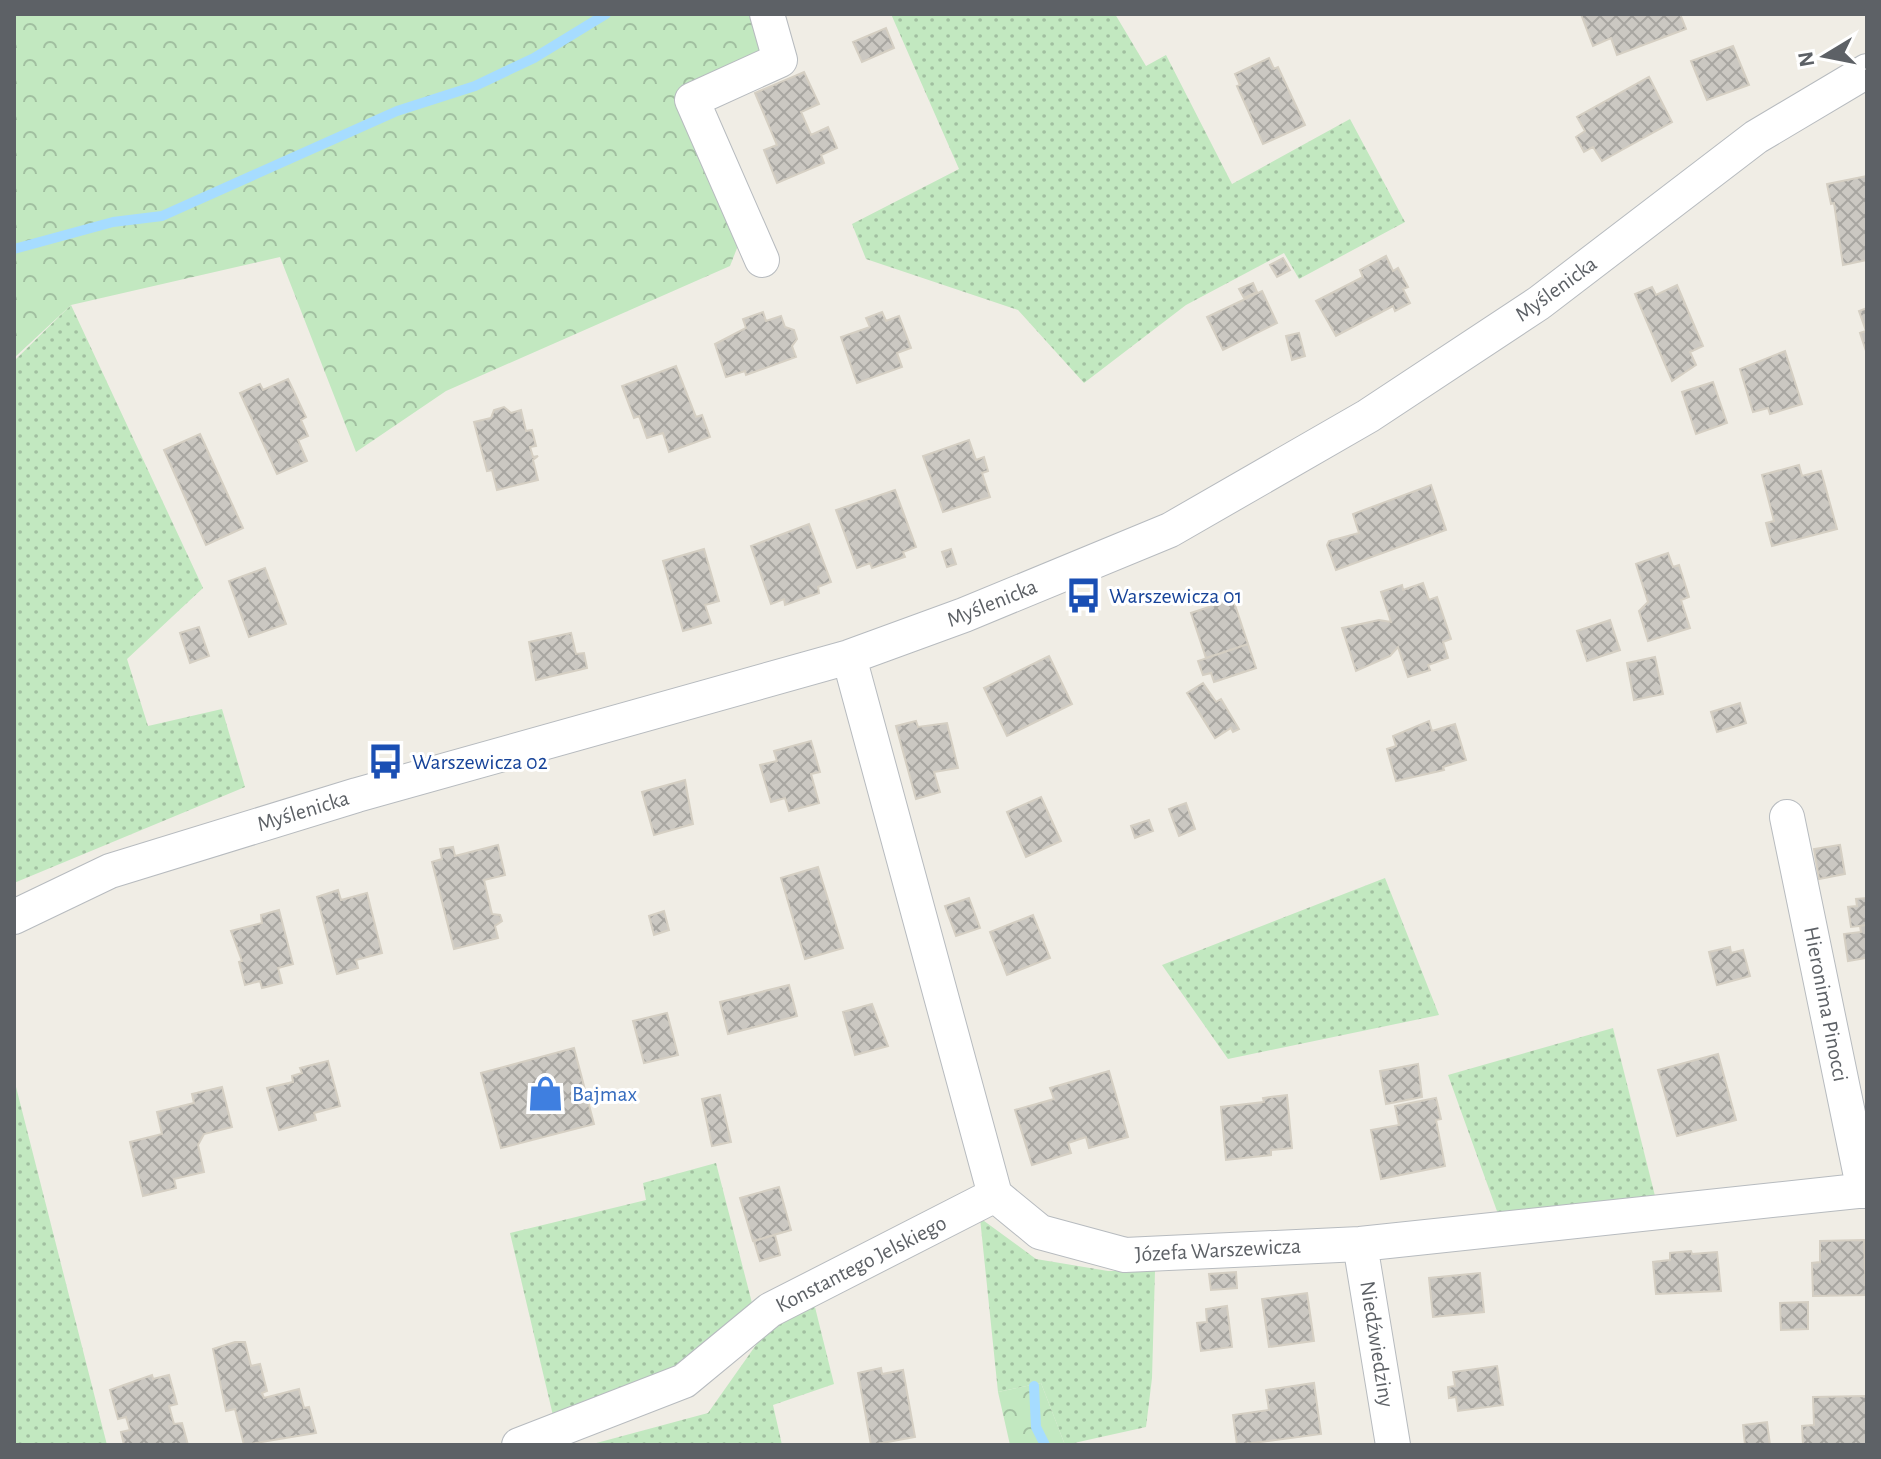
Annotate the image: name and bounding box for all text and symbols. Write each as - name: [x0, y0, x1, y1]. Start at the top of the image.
- north arrow: [1785, 16, 1865, 96]
- text: N: [1794, 50, 1818, 69]
- street label: Myślenicka: [1511, 252, 1601, 326]
- street label: Myślenicka: [944, 575, 1040, 631]
- bus stop icon: Warszewicza 01: [1064, 577, 1102, 615]
- place label: Warszewicza 01: [1109, 585, 1242, 607]
- bus stop icon: Warszewicza 02: [367, 743, 405, 781]
- place label: Warszewicza 02: [412, 751, 548, 773]
- street label: Myślenicka: [254, 787, 352, 835]
- street label: Hieronima Pinocci: [1800, 925, 1852, 1083]
- shop icon: Bajmax: [527, 1075, 565, 1113]
- place label: Bajmax: [572, 1083, 638, 1105]
- street label: Konstantego Jelskiego: [772, 1211, 950, 1317]
- street label: Józefa Warszewicza: [1134, 1235, 1302, 1265]
- street label: Niedźwiedziny: [1356, 1279, 1398, 1409]

